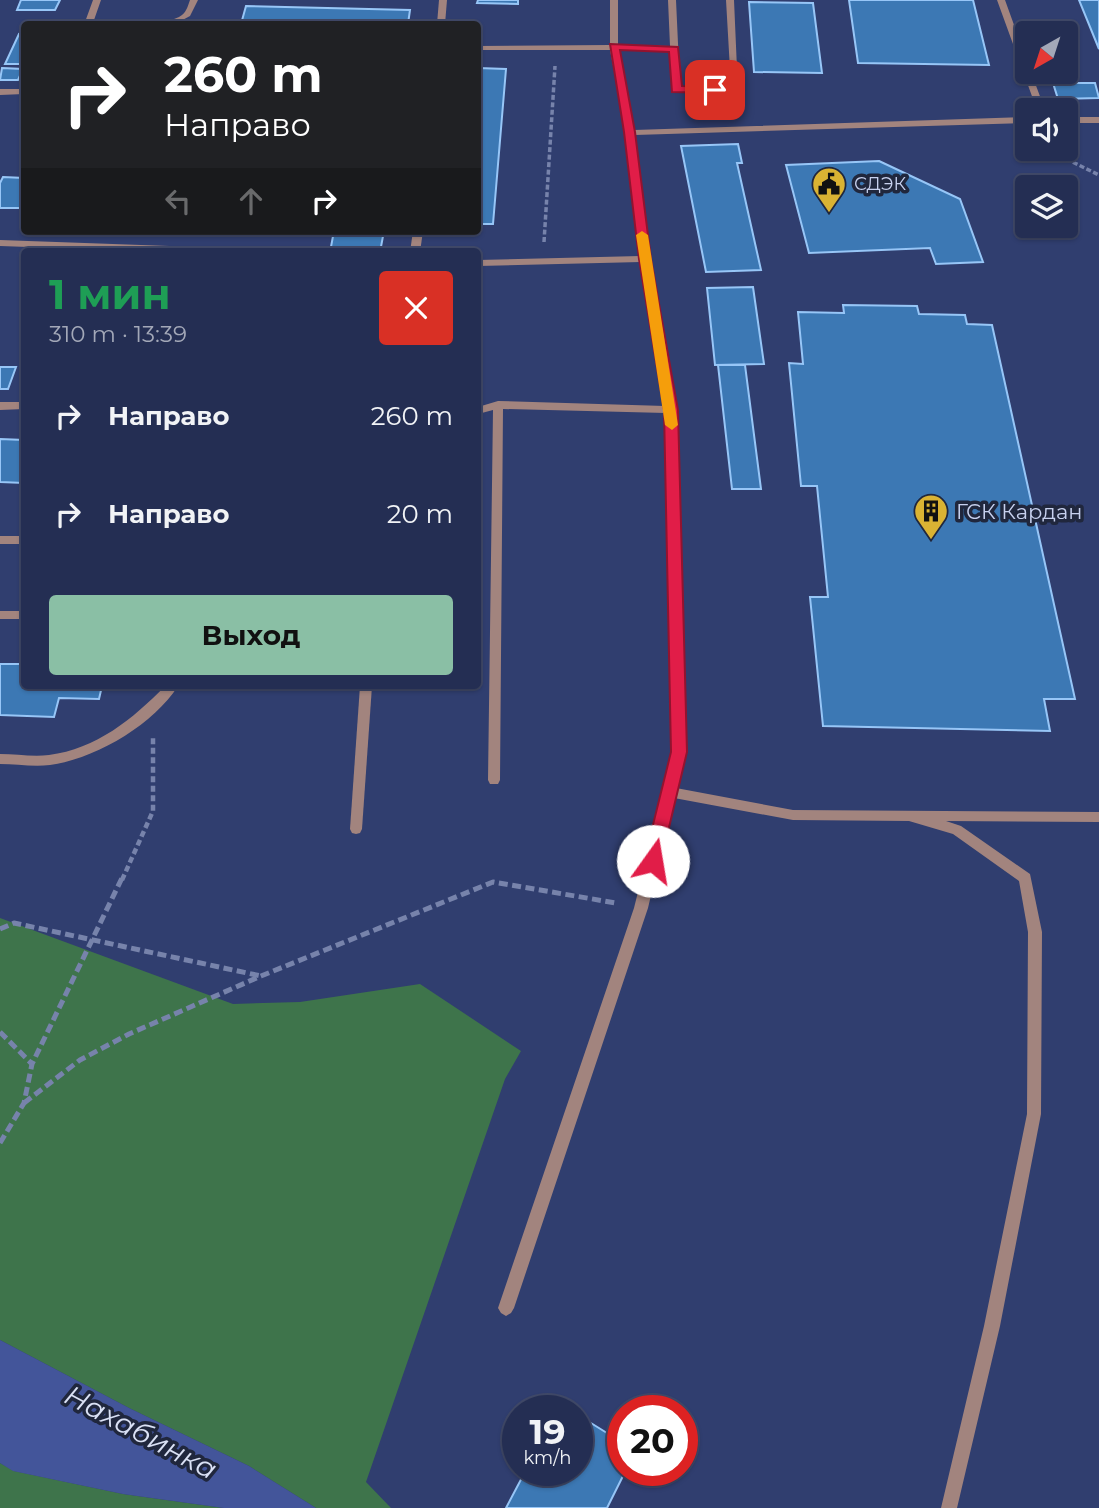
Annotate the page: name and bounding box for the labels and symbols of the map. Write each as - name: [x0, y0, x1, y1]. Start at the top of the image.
- north arrow: [1015, 21, 1078, 84]
- pin: [685, 60, 745, 120]
- public building icon: СДЭК: [810, 165, 848, 214]
- place label: СДЭК: [854, 173, 907, 195]
- building icon: ГСК Кардан: [912, 492, 950, 541]
- place label: ГСК Кардан: [956, 499, 1082, 524]
- position arrow: [616, 824, 690, 898]
- water label: Нахабинка: [59, 1378, 223, 1486]
- speed limit sign: 20: [607, 1395, 698, 1486]

